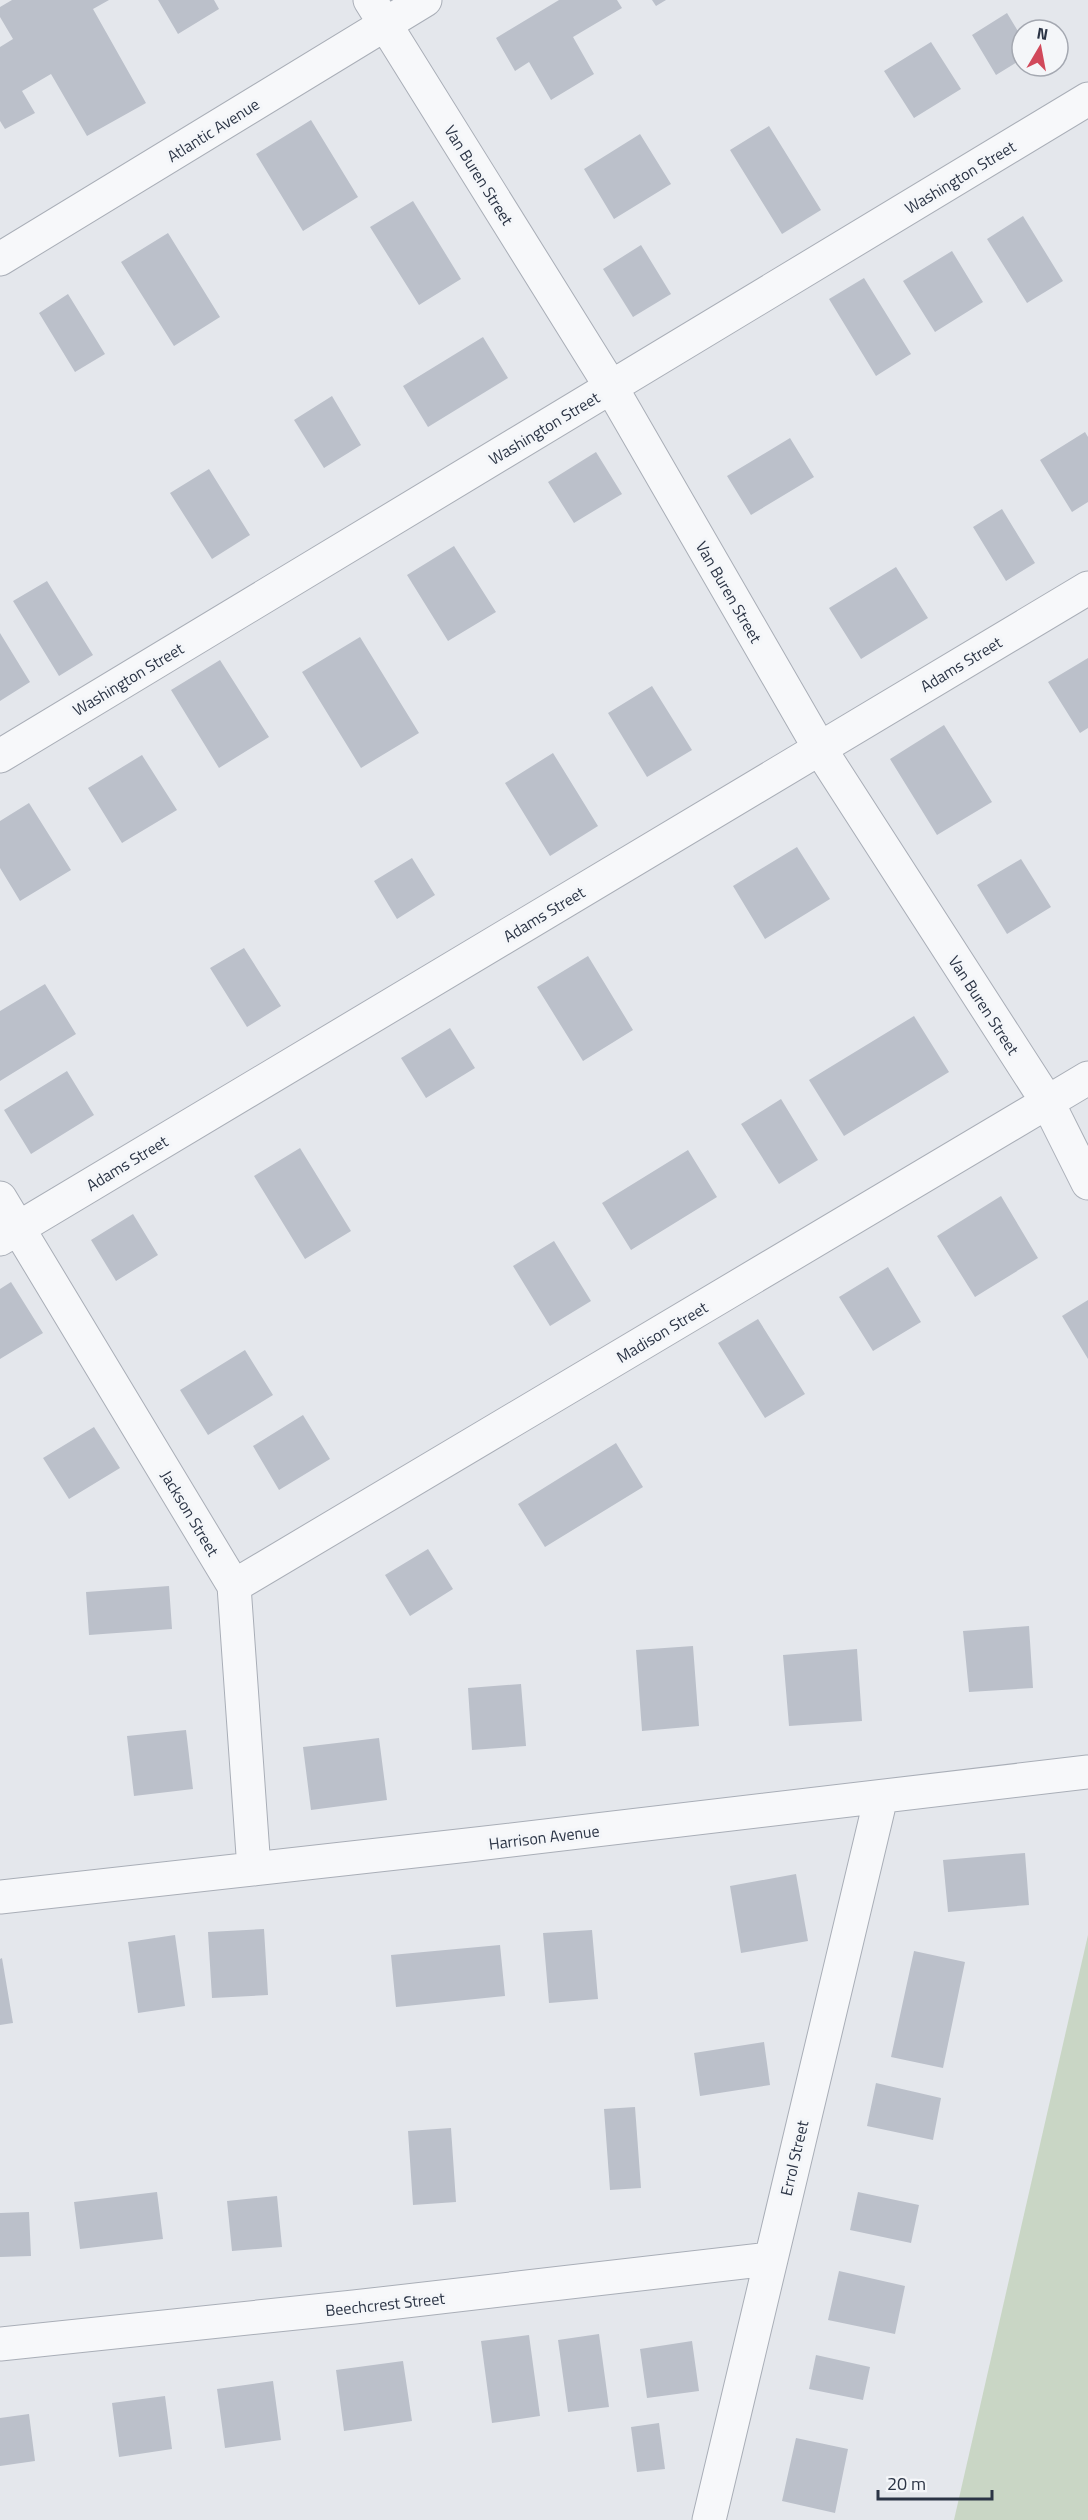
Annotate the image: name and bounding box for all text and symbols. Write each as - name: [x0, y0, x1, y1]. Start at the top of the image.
- north arrow: [1010, 18, 1070, 78]
- text: N: [1035, 20, 1050, 46]
- street label: Atlantic Avenue: [162, 92, 264, 168]
- street label: Van Buren Street: [439, 120, 520, 230]
- street label: Washington Street: [900, 134, 1020, 220]
- street label: Washington Street: [484, 385, 604, 471]
- street label: Van Buren Street: [690, 537, 768, 648]
- street label: Adams Street: [916, 630, 1007, 698]
- street label: Washington Street: [68, 636, 188, 722]
- street label: Adams Street: [499, 880, 590, 948]
- street label: Van Buren Street: [943, 951, 1025, 1060]
- street label: Adams Street: [82, 1129, 173, 1197]
- street label: Madison Street: [612, 1295, 713, 1369]
- street label: Jackson Street: [155, 1465, 225, 1561]
- street label: Harrison Avenue: [487, 1818, 601, 1856]
- street label: Errol Street: [774, 2118, 814, 2198]
- street label: Beechcrest Street: [324, 2286, 446, 2322]
- scale bar: [878, 2463, 992, 2501]
- text: 20 m: [887, 2470, 926, 2497]

